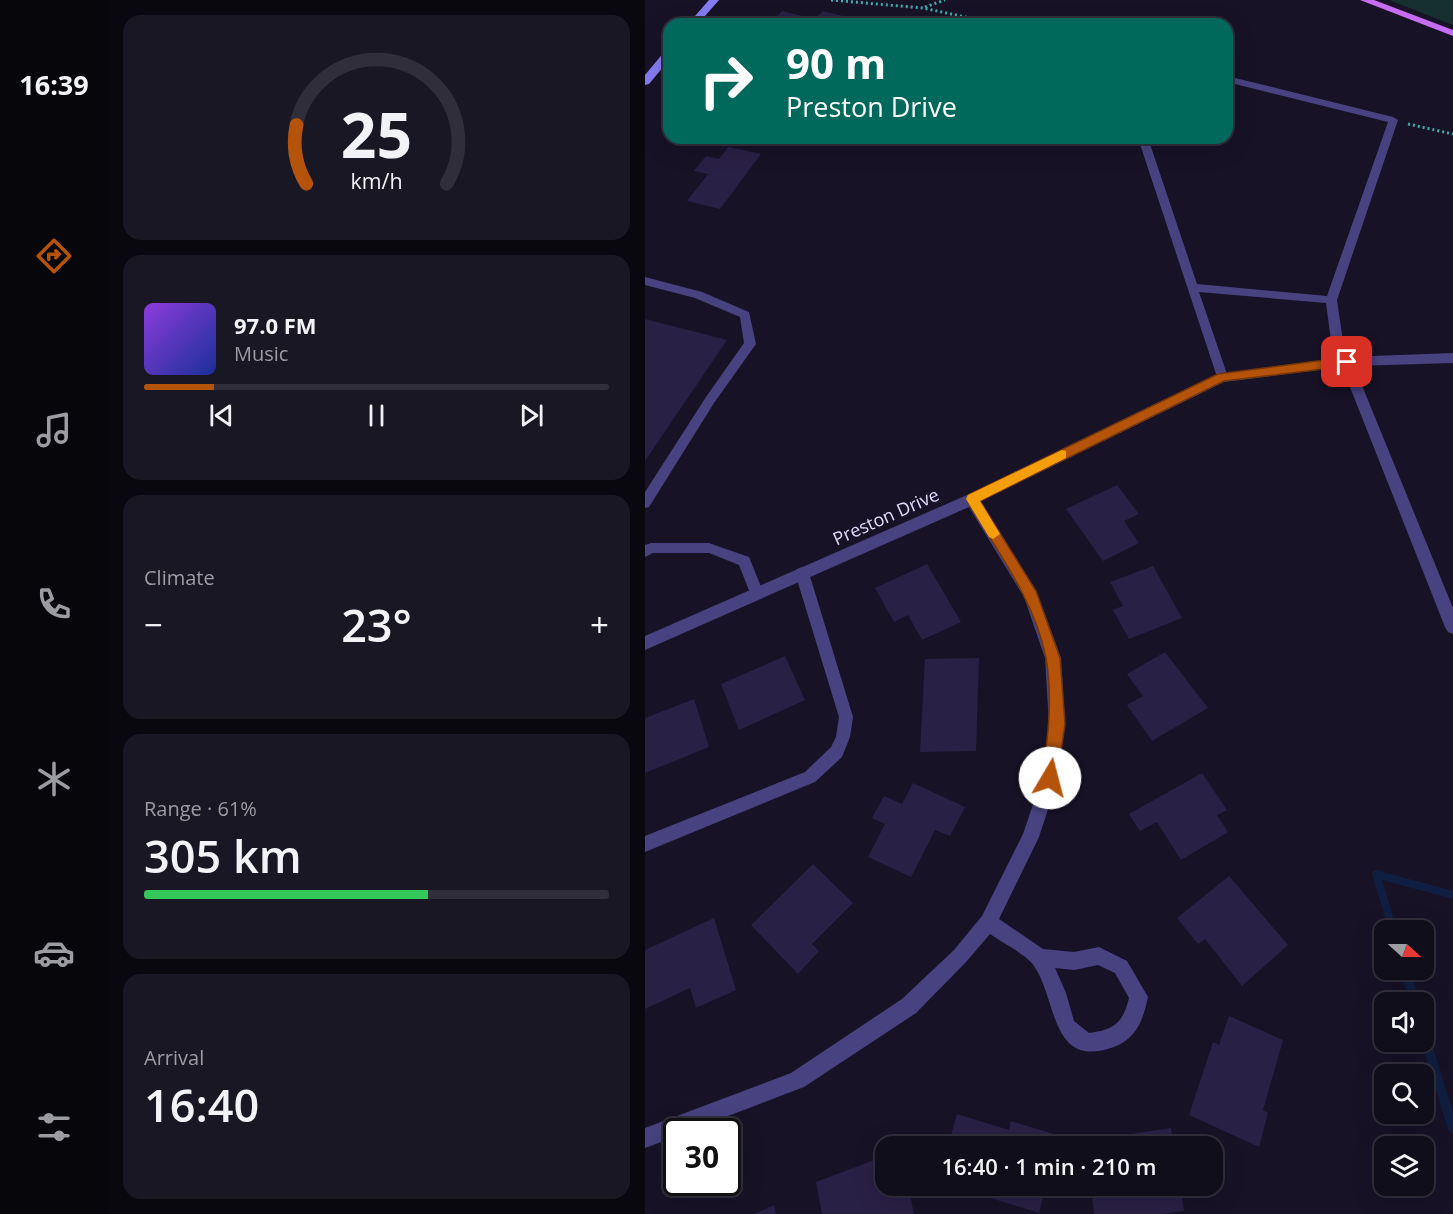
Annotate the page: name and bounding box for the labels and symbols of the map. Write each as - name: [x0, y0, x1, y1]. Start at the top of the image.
- pin: [1321, 336, 1372, 387]
- street label: Preston Drive: [829, 482, 942, 550]
- position arrow: [1018, 746, 1082, 810]
- north arrow: [1374, 920, 1434, 980]
- speed limit sign: 30: [663, 1118, 741, 1196]

